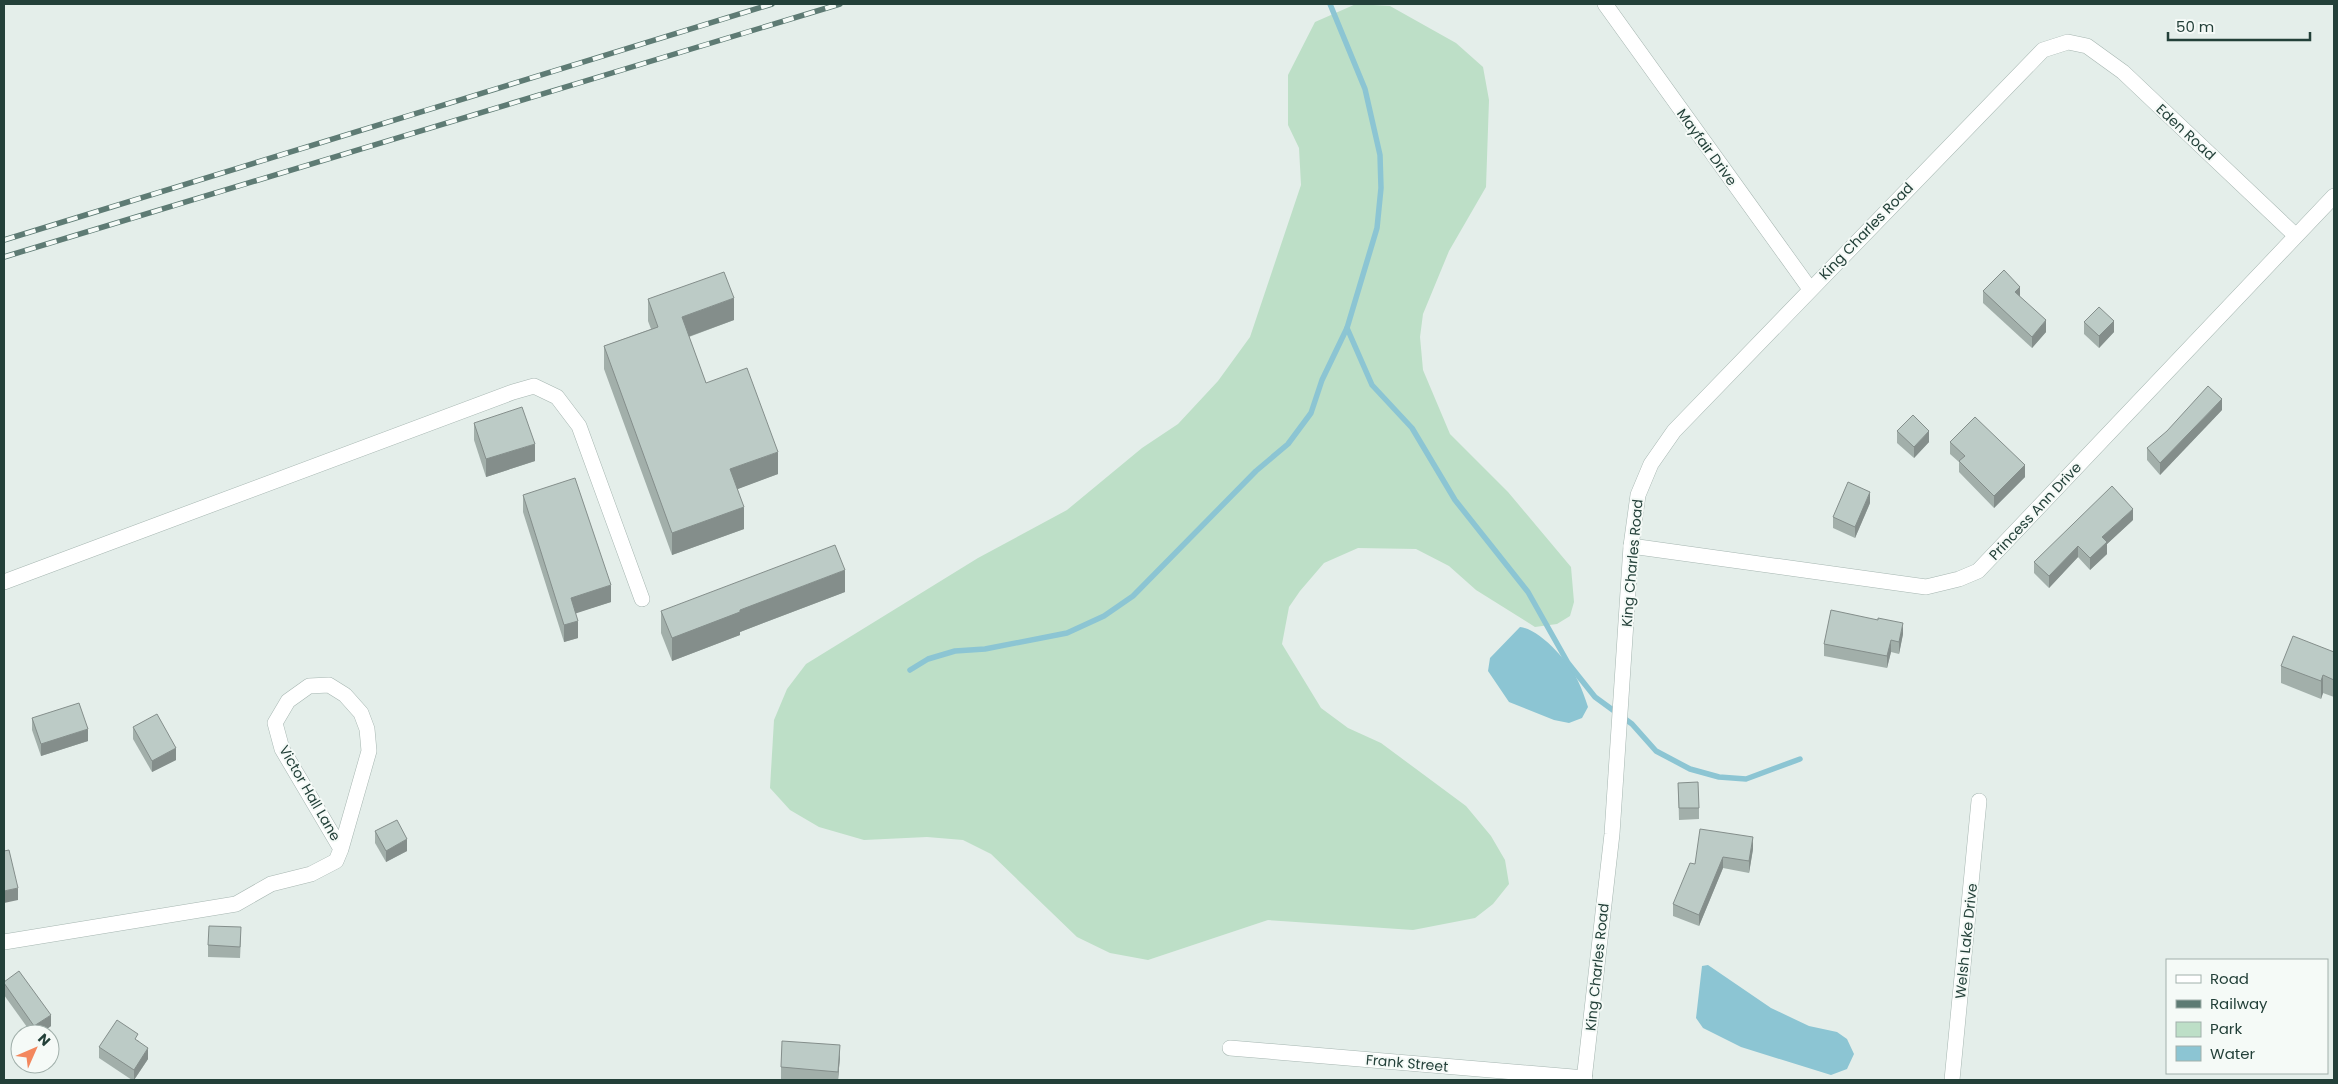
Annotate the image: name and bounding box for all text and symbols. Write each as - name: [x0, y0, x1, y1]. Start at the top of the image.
- scale bar: [2168, 10, 2310, 42]
- text: 50 m: [2176, 16, 2214, 37]
- street label: Eden Road: [2152, 99, 2220, 165]
- street label: Mayfair Drive: [1672, 104, 1742, 190]
- street label: King Charles Road: [1814, 178, 1918, 284]
- street label: Princess Ann Drive: [1984, 457, 2086, 564]
- street label: King Charles Road: [1616, 498, 1648, 628]
- street label: Victor Hall Lane: [274, 742, 346, 845]
- street label: Welsh Lake Drive: [1950, 882, 1982, 1000]
- street label: King Charles Road: [1580, 902, 1614, 1032]
- legend: [2166, 959, 2328, 1074]
- text: Road: [2210, 968, 2249, 989]
- text: Railway: [2210, 993, 2268, 1014]
- text: Park: [2210, 1018, 2242, 1039]
- north arrow: [10, 1024, 60, 1074]
- text: N: [33, 1029, 55, 1051]
- text: Water: [2210, 1043, 2256, 1064]
- street label: Frank Street: [1365, 1049, 1449, 1077]

